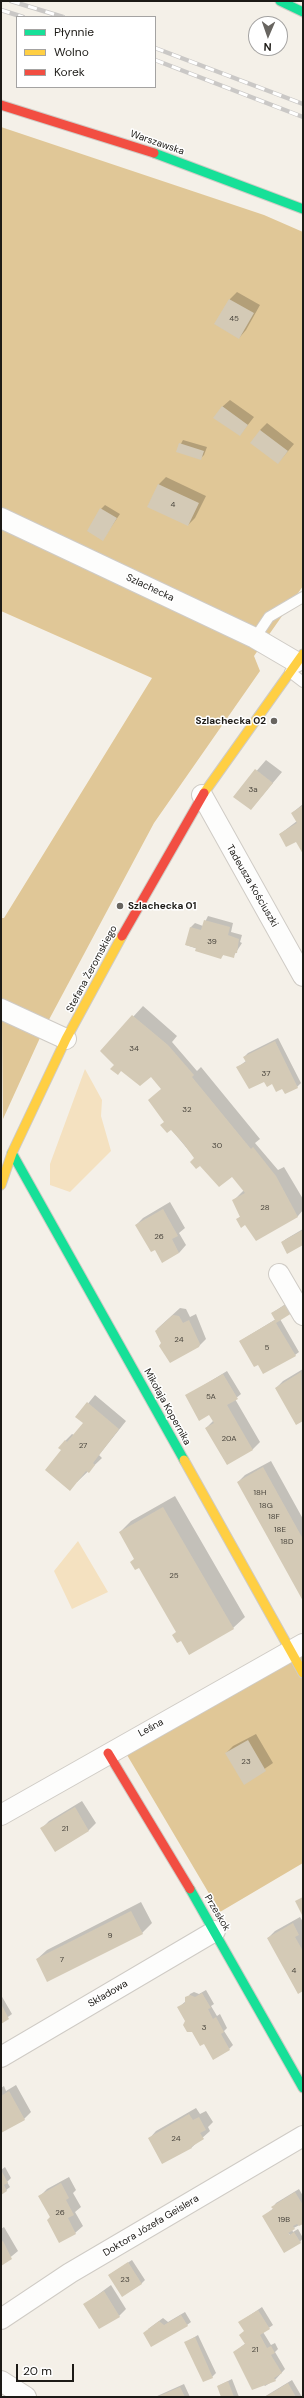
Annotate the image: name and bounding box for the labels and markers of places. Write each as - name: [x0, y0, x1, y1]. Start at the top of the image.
- place label: Szlachecka 02: [196, 715, 266, 727]
- marker: Szlachecka 02: [269, 716, 279, 726]
- place label: Szlachecka 01: [128, 900, 196, 912]
- marker: Szlachecka 01: [115, 901, 125, 911]

